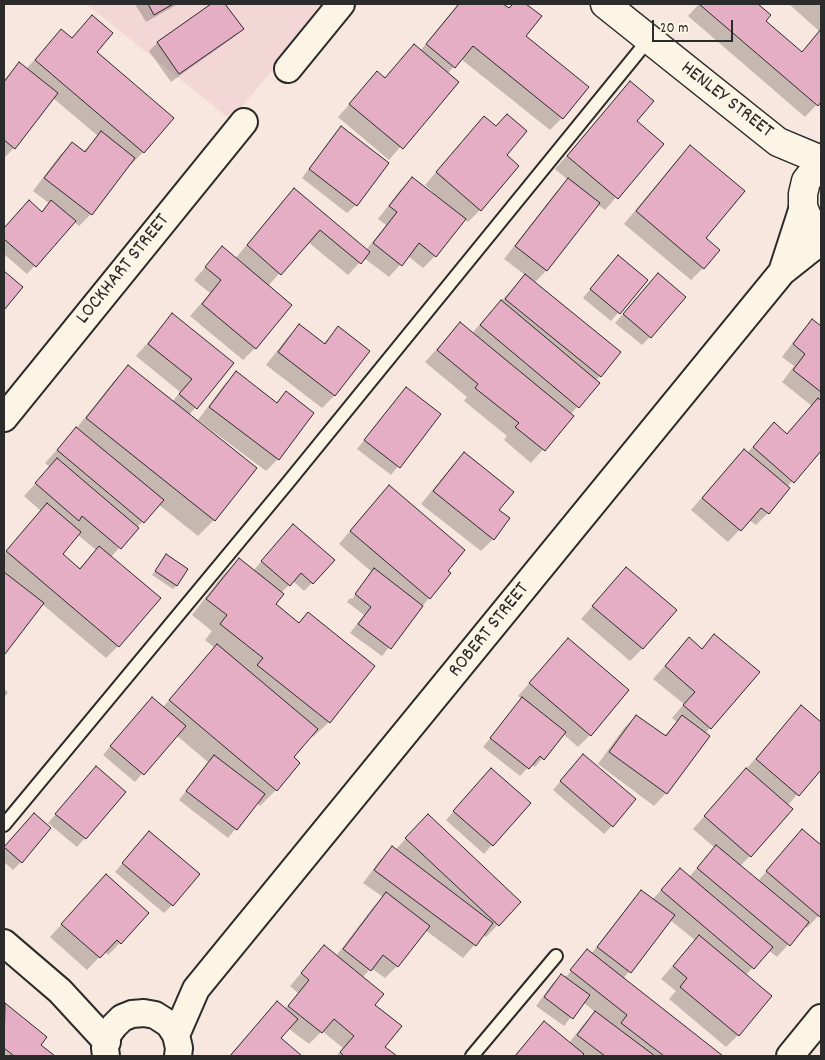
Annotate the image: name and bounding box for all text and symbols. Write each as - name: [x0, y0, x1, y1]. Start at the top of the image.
- scale bar: [655, 10, 736, 42]
- text: 20 m: [660, 18, 688, 40]
- street label: HENLEY STREET: [675, 57, 777, 145]
- street label: LOCKHART STREET: [72, 210, 176, 330]
- street label: ROBERT STREET: [445, 579, 535, 683]

